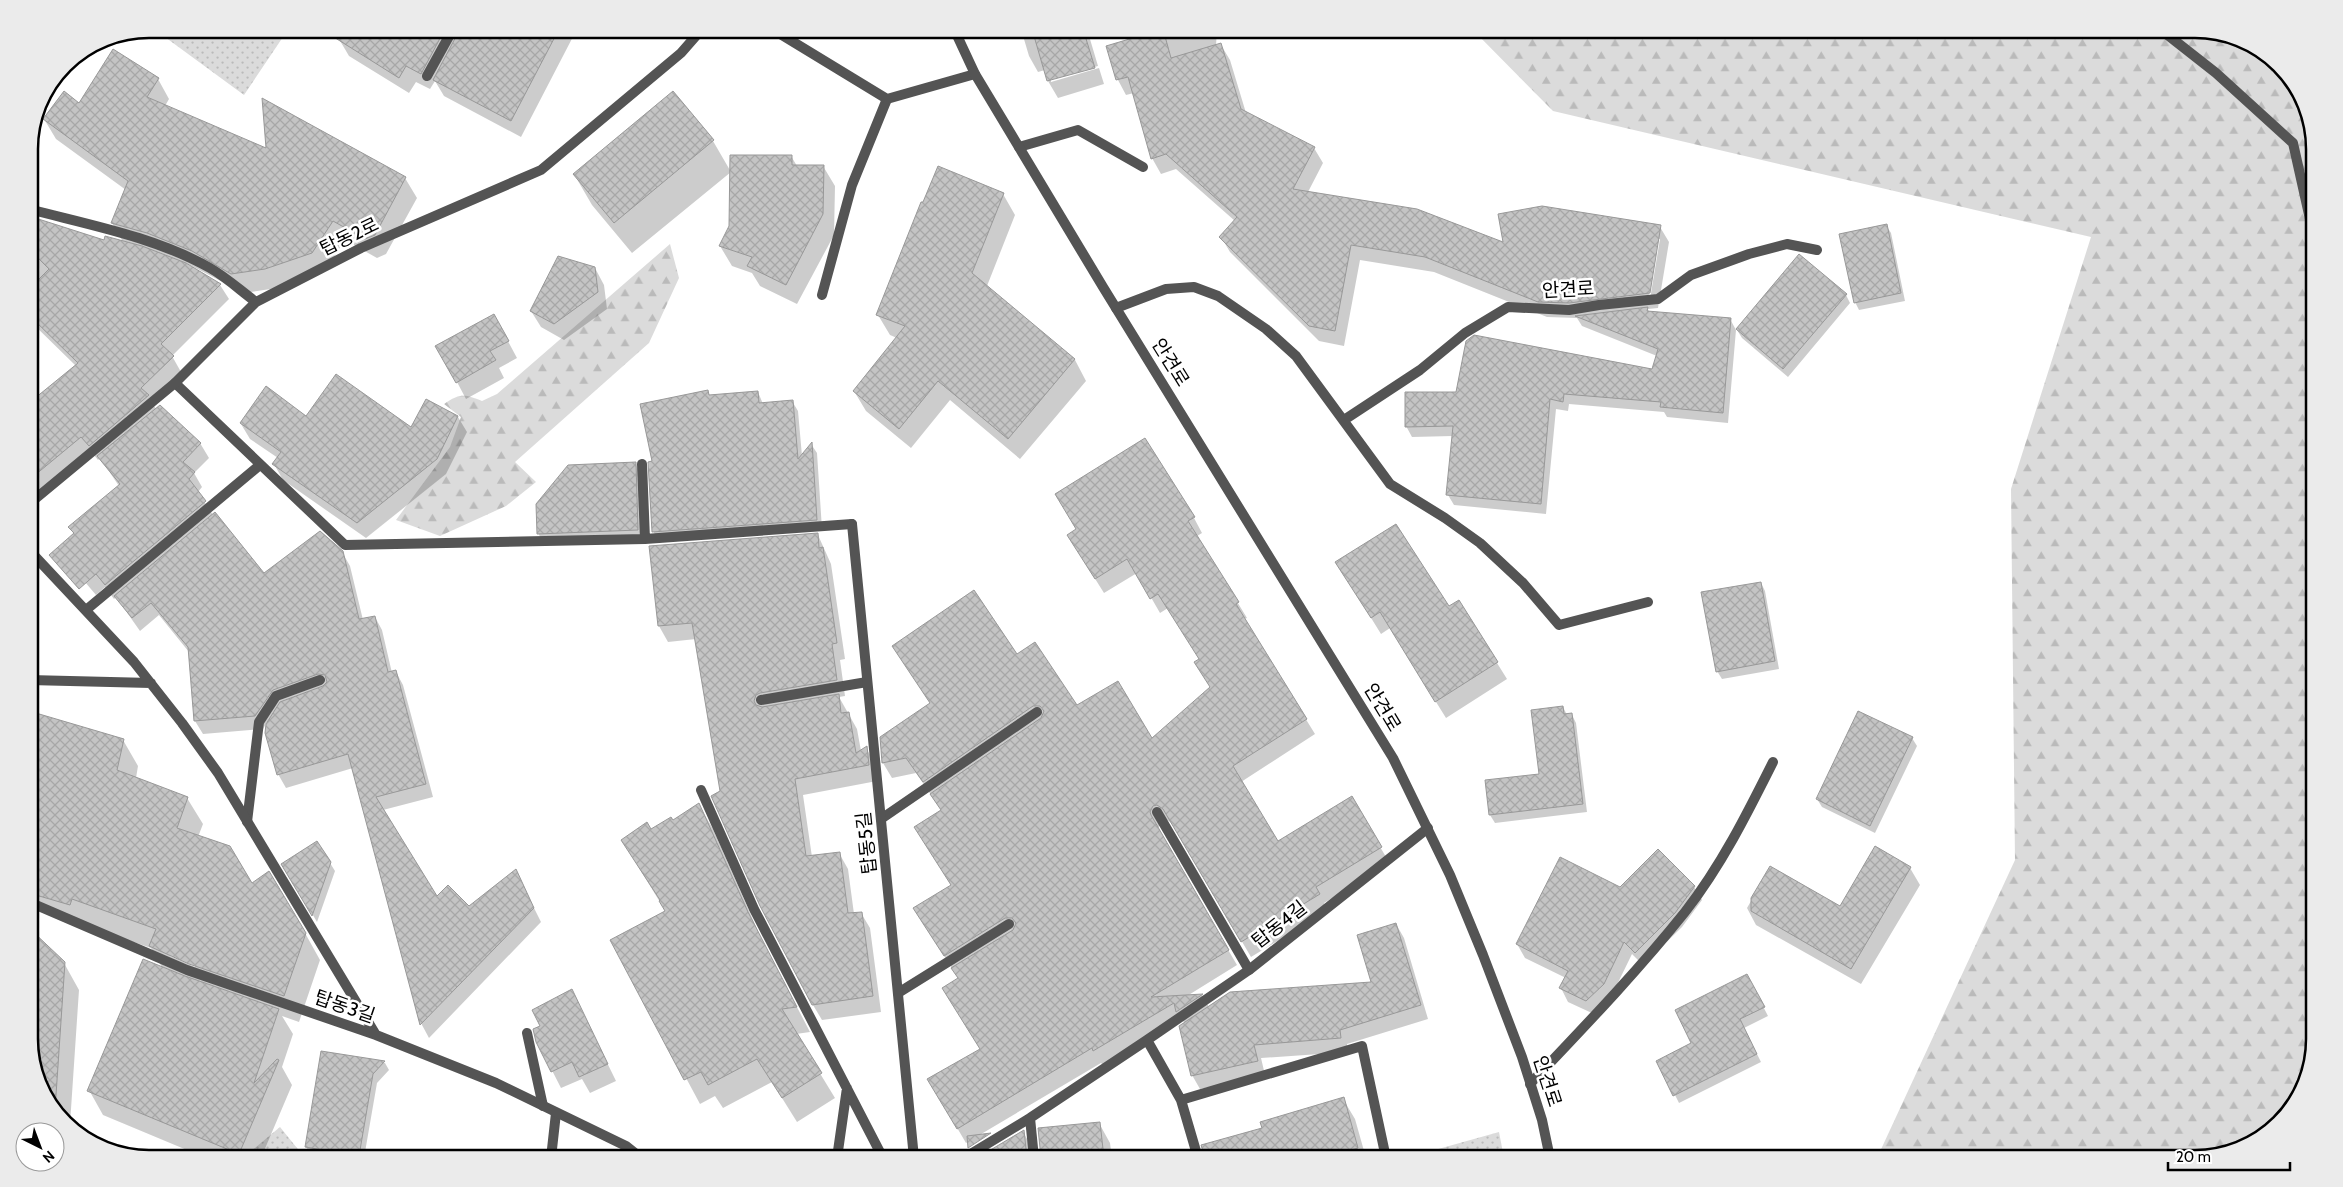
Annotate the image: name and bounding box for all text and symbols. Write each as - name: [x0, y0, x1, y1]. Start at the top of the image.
- street label: 탑동2로: [316, 212, 382, 260]
- street label: 안견로: [1541, 277, 1595, 302]
- street label: 안견로: [1147, 334, 1194, 391]
- street label: 안견로: [1359, 679, 1406, 736]
- street label: 탑동5길: [852, 811, 881, 875]
- street label: 탑동4길: [1247, 896, 1311, 953]
- street label: 탑동3길: [311, 985, 378, 1028]
- street label: 안견로: [1528, 1053, 1567, 1110]
- north arrow: [15, 1122, 65, 1172]
- scale bar: [2168, 1140, 2290, 1172]
- text: N: [39, 1147, 58, 1167]
- text: 20 m: [2176, 1148, 2211, 1166]

